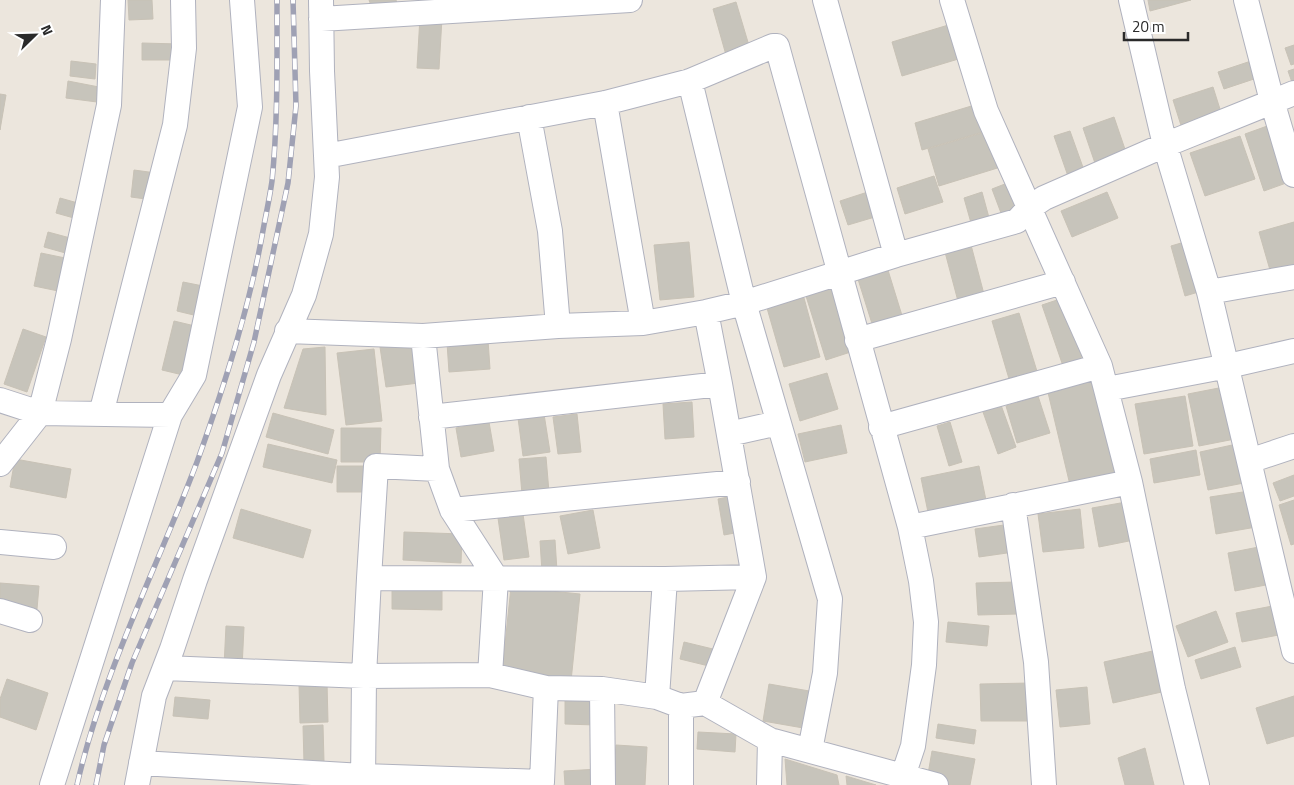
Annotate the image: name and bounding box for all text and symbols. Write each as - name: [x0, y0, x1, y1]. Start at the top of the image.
- north arrow: [10, 10, 60, 60]
- scale bar: [1124, 10, 1188, 42]
- text: 20 m: [1132, 15, 1165, 38]
- text: N: [36, 21, 59, 38]

